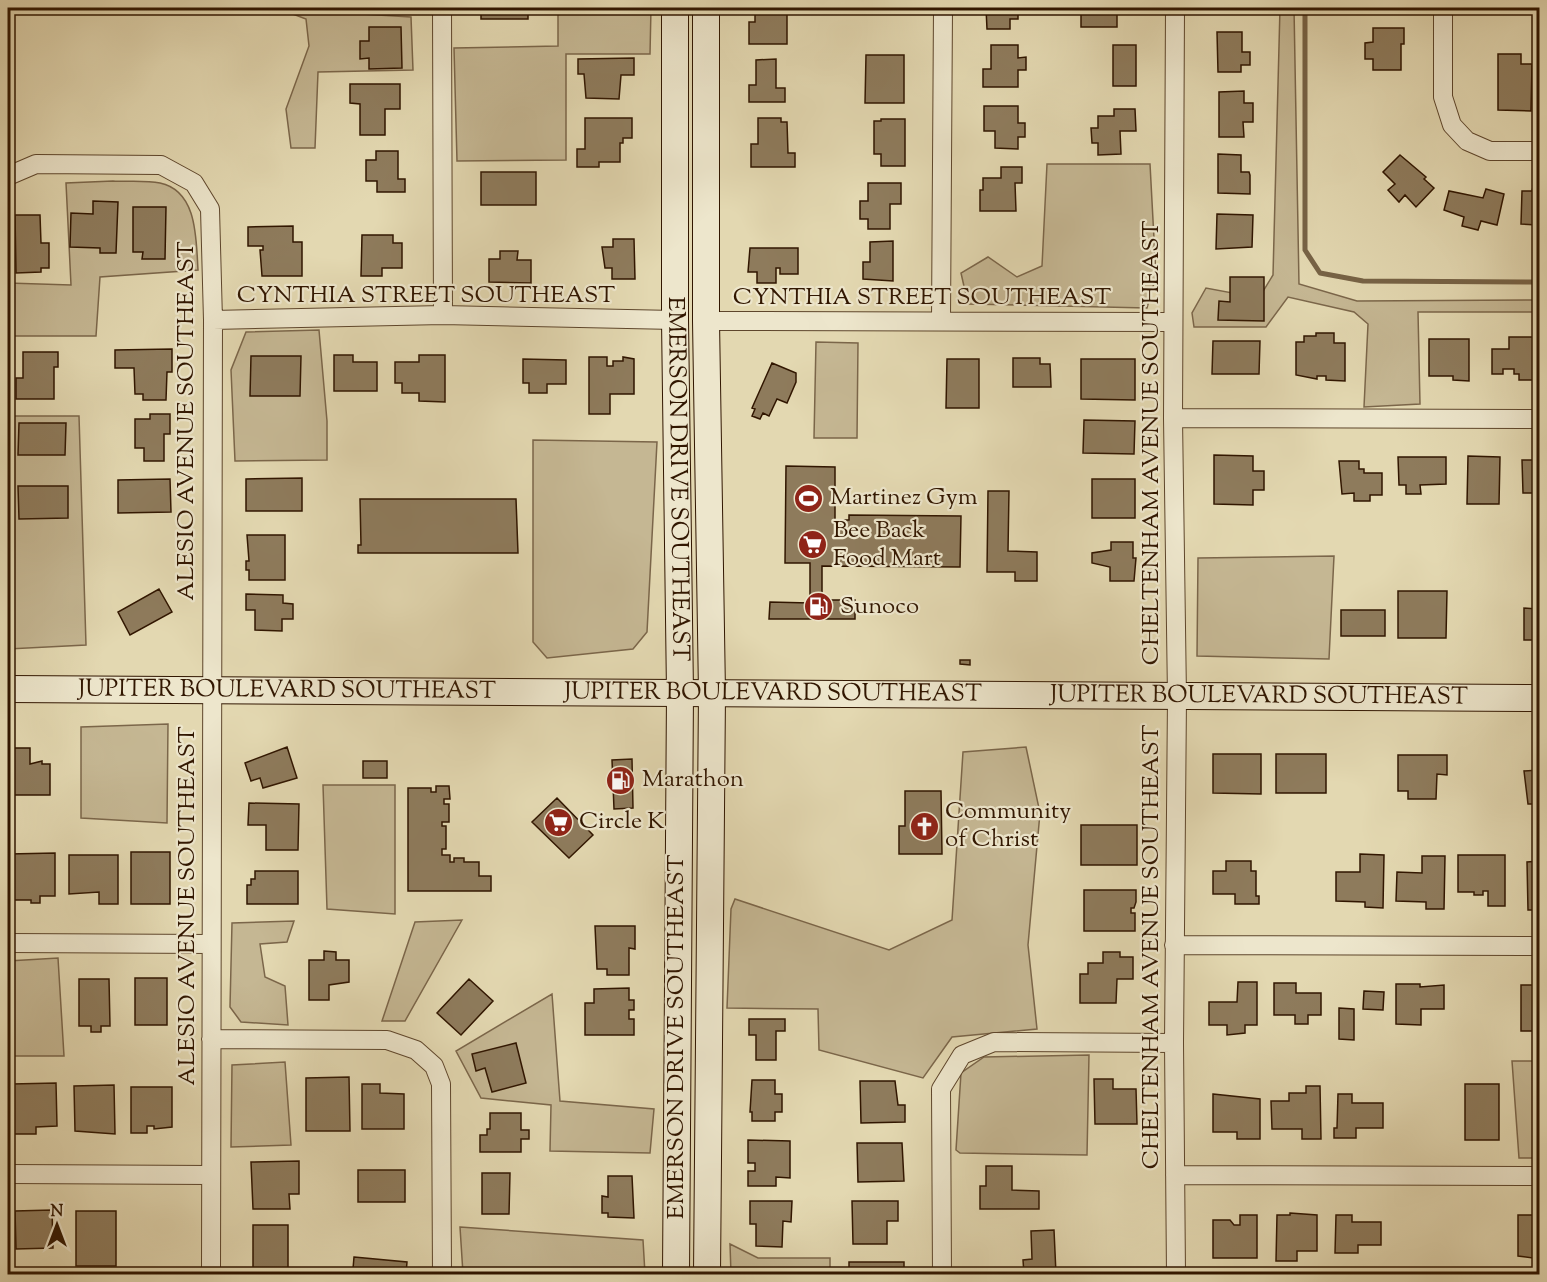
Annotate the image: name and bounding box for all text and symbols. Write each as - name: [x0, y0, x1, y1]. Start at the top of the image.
- street label: CHELTENHAM AVENUE SOUTHEAST: [1135, 221, 1169, 665]
- street label: ALESIO AVENUE SOUTHEAST: [170, 241, 204, 601]
- street label: CYNTHIA STREET SOUTHEAST: [237, 279, 615, 313]
- street label: CYNTHIA STREET SOUTHEAST: [733, 281, 1111, 315]
- street label: EMERSON DRIVE SOUTHEAST: [658, 297, 697, 662]
- place label: Martinez Gym: [830, 481, 978, 515]
- sports icon: Martinez Gym: [793, 482, 825, 514]
- place label: Bee Back Food Mart: [833, 514, 941, 576]
- supermarket icon: Bee Back Food Mart: [796, 529, 828, 561]
- place label: Sunoco: [840, 590, 919, 624]
- fuel station icon: Sunoco: [803, 591, 835, 623]
- street label: JUPITER BOULEVARD SOUTHEAST: [76, 672, 496, 709]
- street label: JUPITER BOULEVARD SOUTHEAST: [562, 675, 982, 712]
- street label: JUPITER BOULEVARD SOUTHEAST: [1048, 678, 1468, 715]
- street label: CHELTENHAM AVENUE SOUTHEAST: [1135, 725, 1169, 1169]
- street label: ALESIO AVENUE SOUTHEAST: [171, 726, 205, 1086]
- place label: Marathon: [642, 763, 744, 797]
- fuel station icon: Marathon: [605, 764, 637, 796]
- place label: Community of Christ: [945, 795, 1071, 857]
- place label: Circle K: [579, 805, 665, 839]
- supermarket icon: Circle K: [542, 806, 574, 838]
- church icon: Community of Christ: [908, 810, 940, 842]
- street label: EMERSON DRIVE SOUTHEAST: [660, 855, 694, 1219]
- north arrow: [27, 1195, 87, 1255]
- text: N: [51, 1201, 64, 1224]

